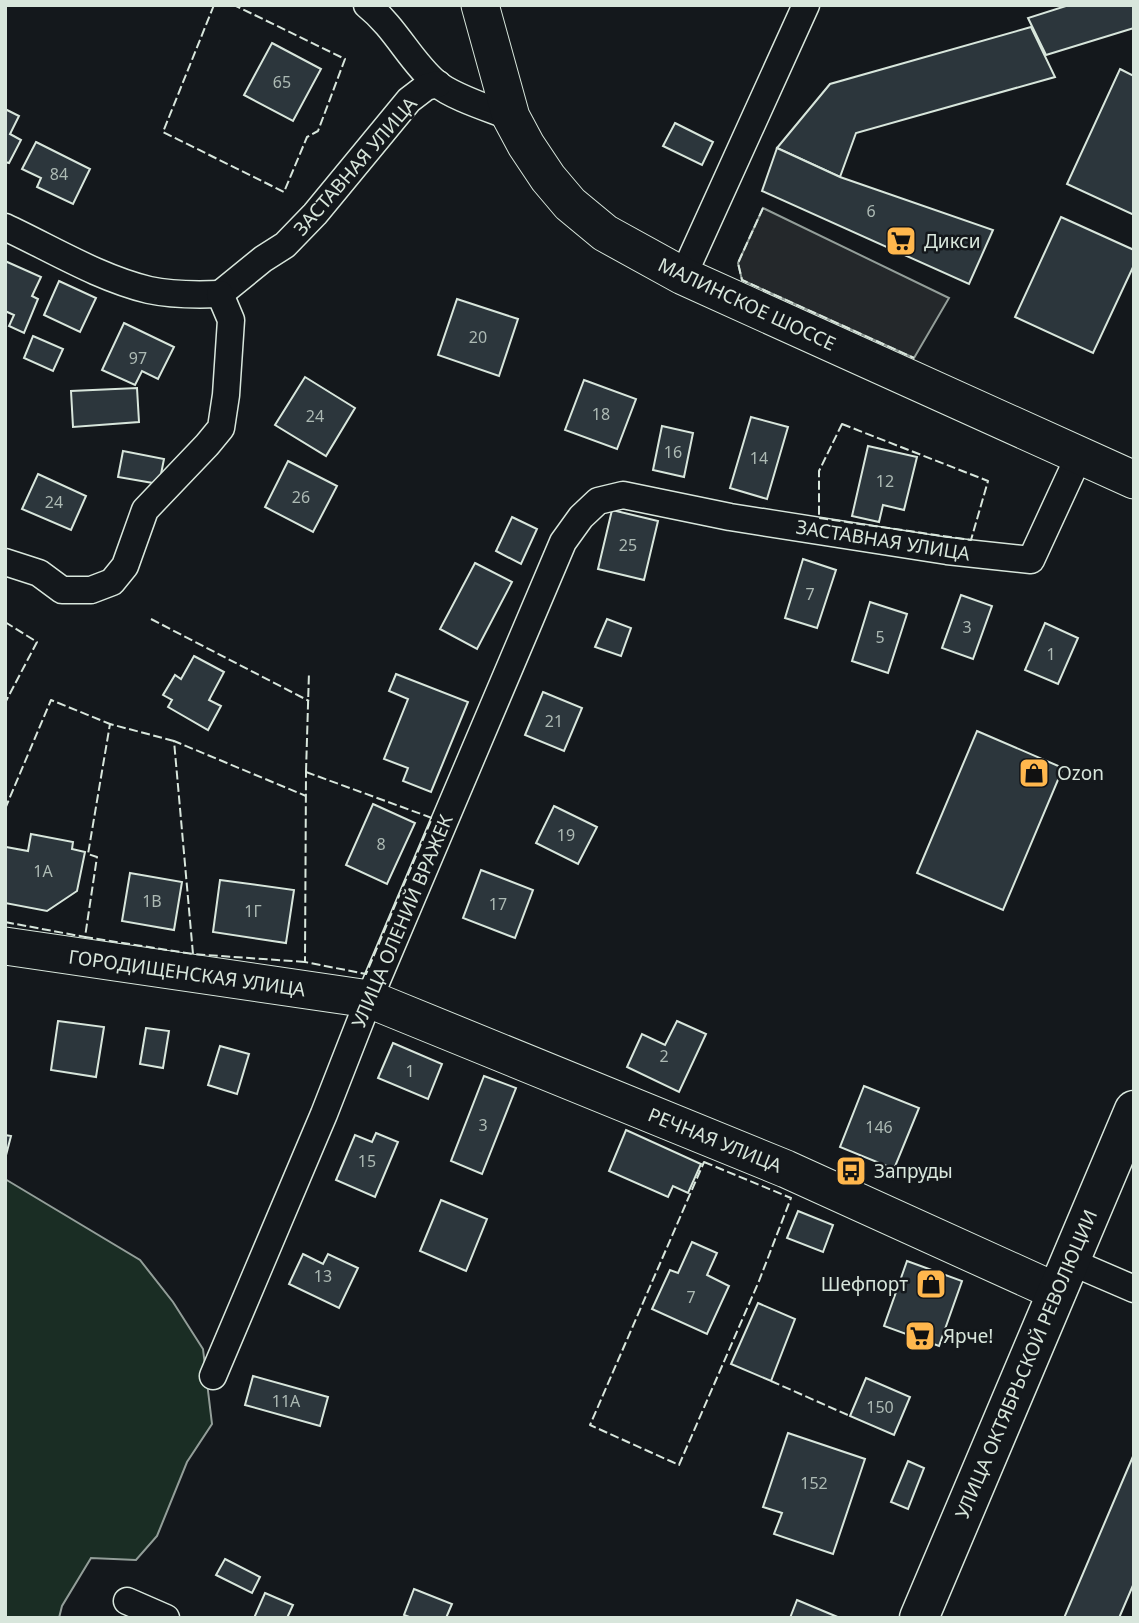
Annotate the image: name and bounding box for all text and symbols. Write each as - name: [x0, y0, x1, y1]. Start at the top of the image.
- house number: 65: [273, 71, 291, 93]
- street label: ЗАСТАВНАЯ УЛИЦА: [288, 91, 423, 241]
- house number: 84: [50, 163, 68, 185]
- house number: 6: [866, 200, 876, 222]
- supermarket icon: Дикси: [884, 224, 918, 258]
- place label: Дикси: [924, 228, 981, 254]
- street label: МАЛИНСКОЕ ШОССЕ: [654, 251, 840, 357]
- house number: 20: [469, 326, 487, 348]
- house number: 97: [129, 347, 147, 369]
- house number: 18: [592, 403, 610, 425]
- house number: 24: [306, 405, 324, 427]
- house number: 16: [664, 441, 682, 463]
- house number: 14: [750, 447, 768, 469]
- house number: 12: [876, 470, 894, 492]
- house number: 26: [292, 486, 310, 508]
- house number: 24: [45, 491, 63, 513]
- street label: ЗАСТАВНАЯ УЛИЦА: [794, 513, 973, 567]
- house number: 25: [619, 534, 637, 556]
- house number: 7: [805, 583, 815, 605]
- house number: 3: [962, 616, 972, 638]
- house number: 5: [875, 626, 885, 648]
- house number: 1: [1046, 643, 1056, 665]
- house number: 21: [545, 710, 563, 732]
- shop icon: Ozon: [1017, 756, 1051, 790]
- place label: Ozon: [1057, 760, 1104, 786]
- street label: УЛИЦА ОЛЕНИЙ ВРАЖЕК: [345, 810, 459, 1032]
- house number: 19: [557, 824, 575, 846]
- house number: 8: [376, 833, 386, 855]
- house number: 1А: [33, 860, 53, 882]
- house number: 1В: [142, 890, 162, 912]
- house number: 17: [489, 893, 507, 915]
- house number: 1Г: [244, 900, 262, 922]
- street label: ГОРОДИЩЕНСКАЯ УЛИЦА: [67, 943, 308, 1003]
- house number: 2: [659, 1045, 669, 1067]
- house number: 1: [405, 1060, 415, 1082]
- street label: РЕЧНАЯ УЛИЦА: [644, 1101, 786, 1179]
- house number: 3: [478, 1114, 488, 1136]
- house number: 146: [865, 1116, 893, 1138]
- house number: 15: [358, 1150, 376, 1172]
- bus stop icon: Запруды: [834, 1154, 868, 1188]
- place label: Запруды: [874, 1158, 953, 1184]
- street label: УЛИЦА ОКТЯБРЬСКОЙ РЕВОЛЮЦИИ: [949, 1205, 1103, 1523]
- house number: 13: [314, 1265, 332, 1287]
- shop icon: Шефпорт: [914, 1267, 948, 1301]
- place label: Шефпорт: [821, 1271, 908, 1297]
- house number: 7: [686, 1286, 696, 1308]
- supermarket icon: Ярче!: [903, 1319, 937, 1353]
- place label: Ярче!: [943, 1323, 993, 1349]
- house number: 11А: [272, 1390, 301, 1412]
- house number: 150: [866, 1396, 894, 1418]
- house number: 152: [800, 1472, 828, 1494]

